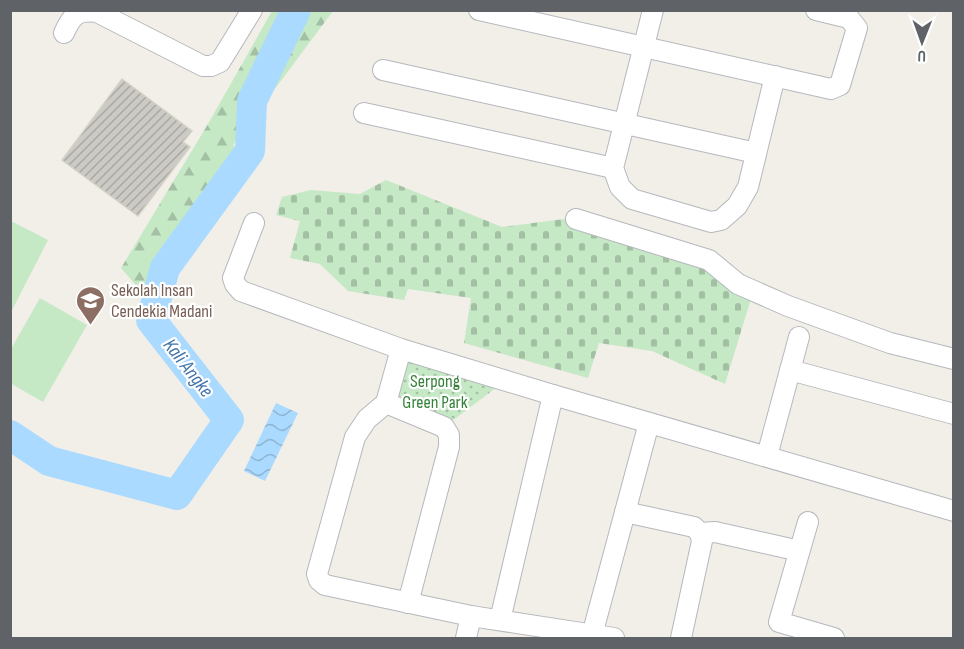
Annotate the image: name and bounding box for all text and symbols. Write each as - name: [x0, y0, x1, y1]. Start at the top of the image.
- north arrow: [892, 12, 952, 72]
- text: U: [917, 46, 926, 65]
- place label: Sekolah Insan Cendekia Madani: [111, 280, 212, 322]
- school or university icon: Sekolah Insan Cendekia Madani: [74, 284, 106, 326]
- water label: Kali Angke: [158, 334, 218, 402]
- park label: Serpong Green Park: [402, 371, 468, 413]

